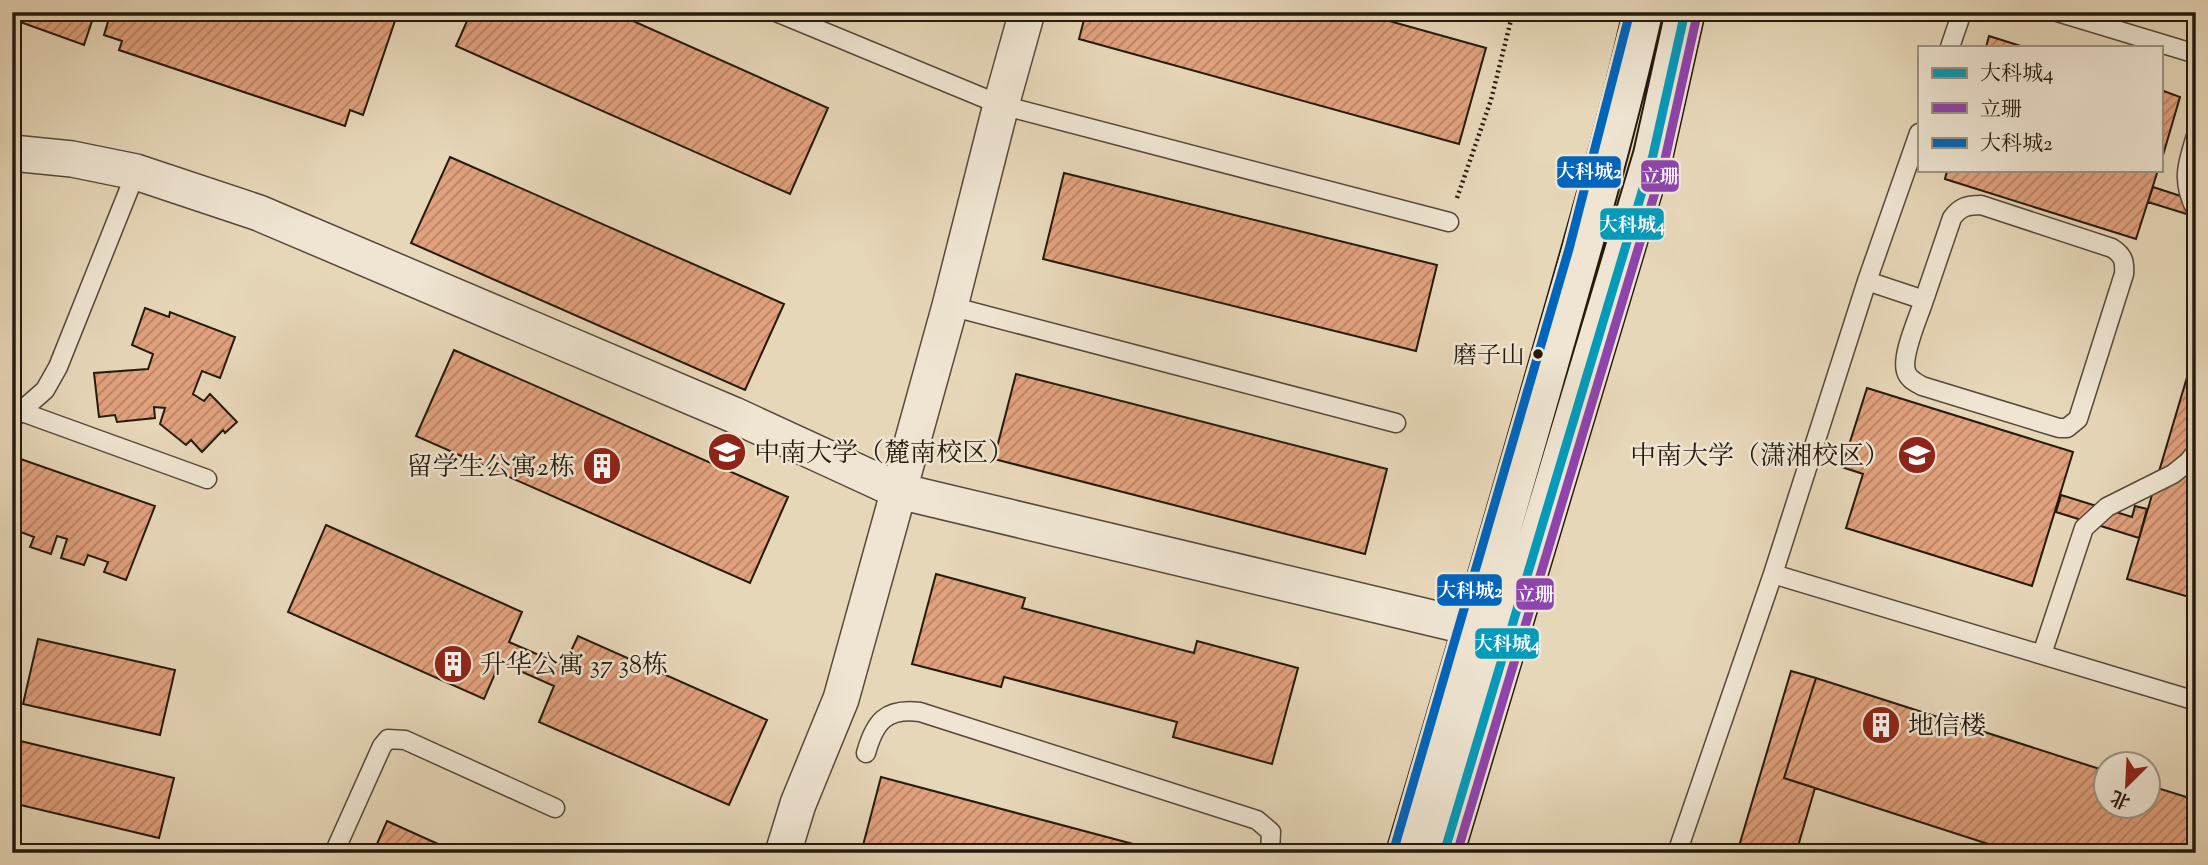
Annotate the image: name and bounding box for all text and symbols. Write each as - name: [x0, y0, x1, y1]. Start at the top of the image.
- legend: [1918, 46, 2162, 172]
- text: 大科城4: [1980, 60, 2054, 90]
- text: 立珊: [1980, 96, 2022, 126]
- text: 大科城2: [1980, 130, 2053, 160]
- line badge: 大科城2: [1556, 155, 1622, 189]
- line badge: 立珊: [1640, 159, 1680, 193]
- text: 大科城2: [1556, 160, 1622, 187]
- text: 立珊: [1641, 165, 1679, 192]
- line badge: 大科城4: [1599, 207, 1665, 241]
- text: 大科城4: [1599, 213, 1666, 240]
- place label: 磨子山: [1453, 340, 1525, 374]
- marker: 磨子山: [1531, 347, 1545, 361]
- school or university icon: 中南大学（麓南校区）: [706, 431, 748, 473]
- school or university icon: 中南大学（潇湘校区）: [1896, 434, 1938, 476]
- place label: 中南大学（麓南校区）: [754, 436, 1014, 473]
- place label: 中南大学（潇湘校区）: [1630, 439, 1890, 476]
- building icon: 留学生公寓2栋: [581, 445, 623, 487]
- place label: 留学生公寓2栋: [407, 450, 575, 487]
- line badge: 大科城2: [1436, 573, 1503, 607]
- line badge: 立珊: [1515, 577, 1555, 611]
- text: 大科城2: [1437, 579, 1503, 606]
- text: 立珊: [1516, 583, 1554, 610]
- line badge: 大科城4: [1474, 627, 1540, 660]
- text: 大科城4: [1474, 632, 1541, 659]
- building icon: 升华公寓 37 38栋: [432, 643, 474, 685]
- place label: 升华公寓 37 38栋: [480, 648, 668, 685]
- building icon: 地信楼: [1860, 704, 1902, 746]
- place label: 地信楼: [1908, 709, 1986, 746]
- north arrow: [2092, 750, 2162, 820]
- text: 北: [2107, 782, 2135, 814]

